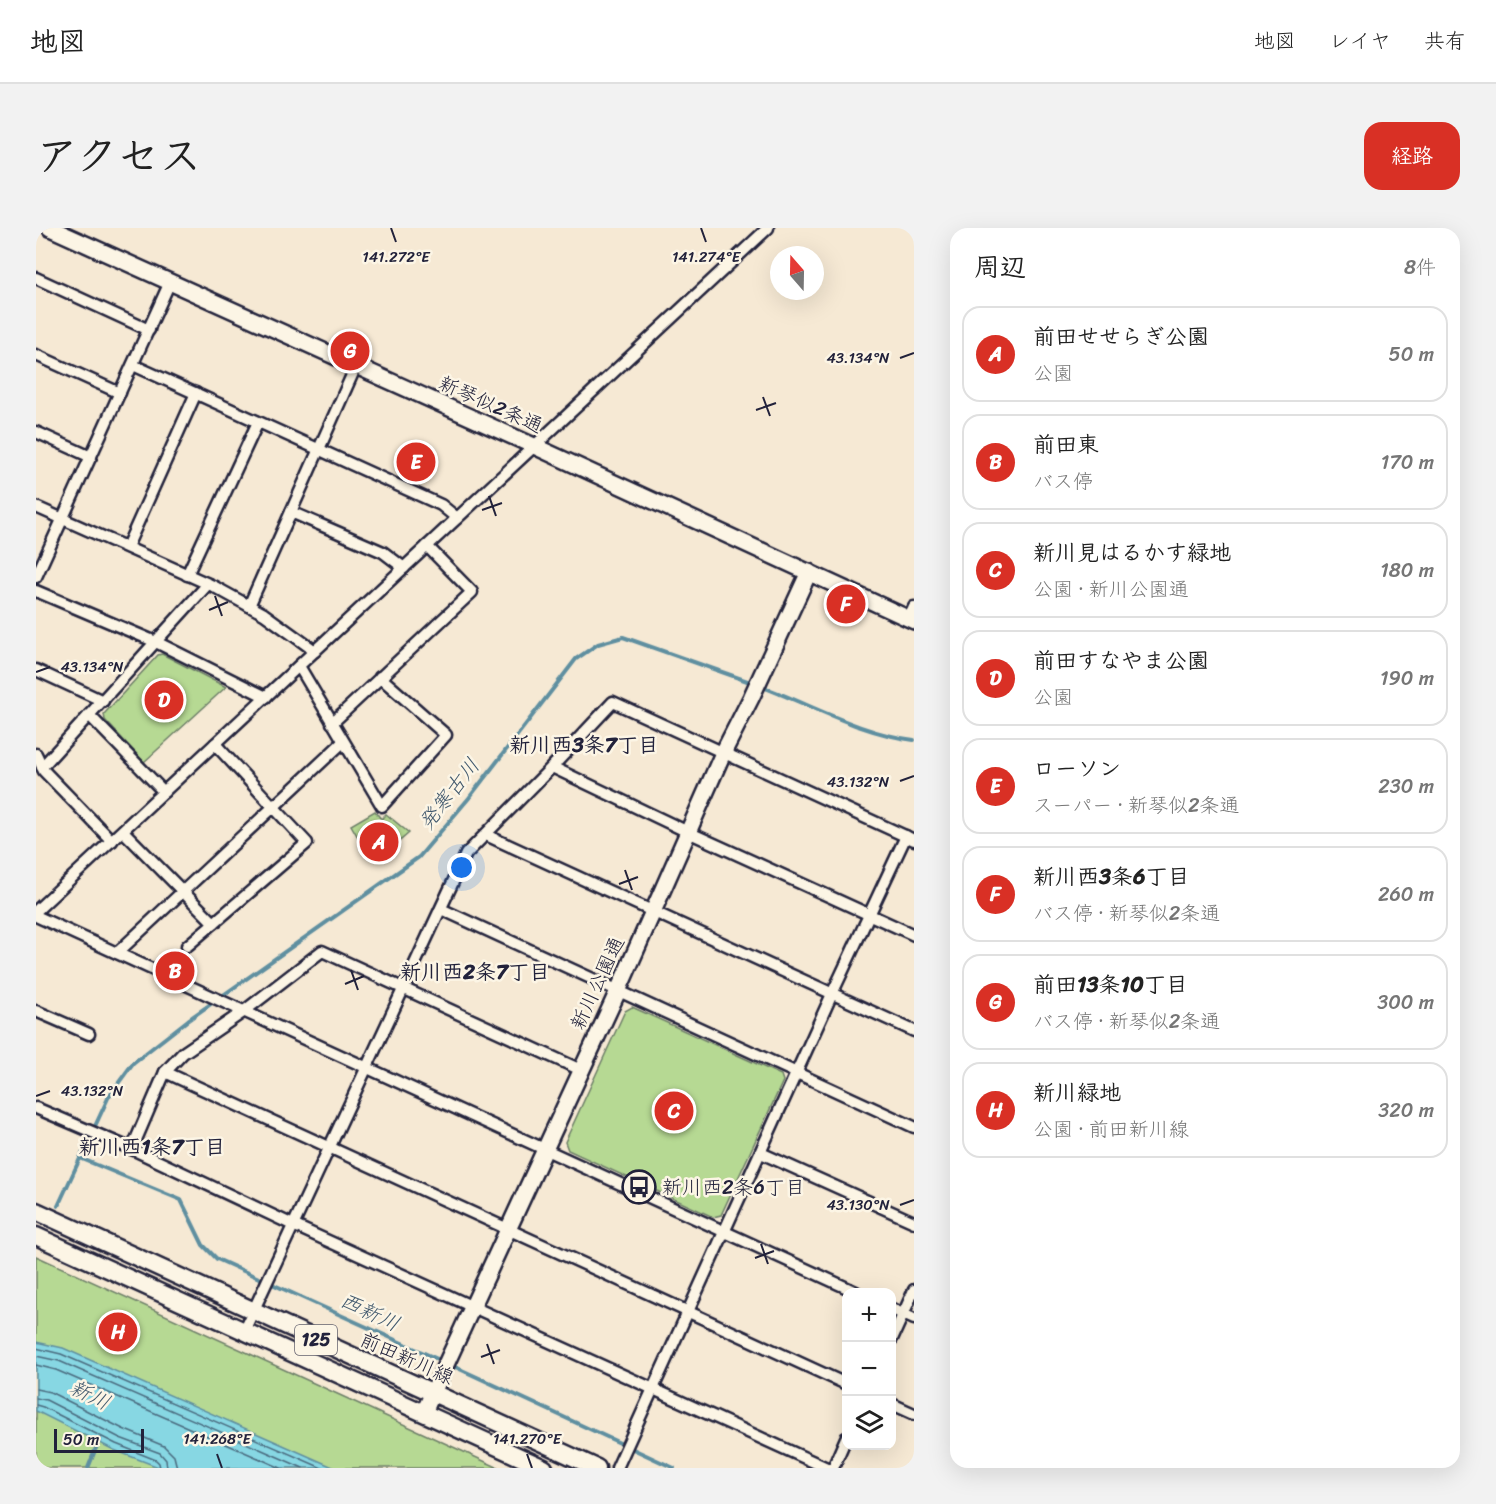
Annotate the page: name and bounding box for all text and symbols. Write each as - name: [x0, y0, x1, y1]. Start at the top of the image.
- text: 地図: [30, 17, 86, 66]
- text: 地図: [1254, 22, 1296, 60]
- text: レイヤ: [1329, 22, 1391, 60]
- text: 共有: [1424, 22, 1466, 60]
- text: アクセス: [36, 119, 201, 193]
- button: 経路: [1364, 122, 1460, 190]
- text: 141.272°E: [362, 244, 431, 270]
- text: 141.274°E: [672, 244, 742, 270]
- text: 周辺: [974, 244, 1026, 290]
- north arrow: [770, 246, 824, 300]
- text: 8件: [1404, 250, 1436, 285]
- text: 前田せせらぎ公園: [1033, 317, 1209, 356]
- pin: G: [330, 328, 370, 374]
- text: A: [989, 337, 1002, 372]
- text: 50 m: [1389, 337, 1434, 372]
- text: 43.134°N: [826, 345, 890, 371]
- text: 公園: [1033, 356, 1073, 391]
- street label: 新琴似2条通: [433, 366, 549, 443]
- text: 前田東: [1033, 425, 1099, 464]
- pin: E: [396, 440, 436, 484]
- text: B: [989, 445, 1002, 480]
- text: 170 m: [1381, 445, 1434, 480]
- text: バス停: [1033, 464, 1093, 499]
- text: 新川見はるかす緑地: [1033, 533, 1231, 572]
- text: C: [989, 553, 1002, 588]
- text: 180 m: [1380, 553, 1434, 588]
- text: 公園 · 新川公園通: [1033, 572, 1189, 607]
- pin: F: [826, 582, 866, 626]
- text: 前田すなやま公園: [1033, 641, 1209, 680]
- text: 43.134°N: [60, 654, 124, 680]
- text: D: [990, 661, 1001, 696]
- text: 190 m: [1380, 661, 1434, 696]
- pin: D: [144, 678, 184, 722]
- text: 公園: [1033, 680, 1073, 715]
- district label: 新川西3条7丁目: [509, 726, 659, 764]
- water label: 発寒古川: [408, 749, 490, 839]
- text: ローソン: [1033, 749, 1121, 788]
- text: 43.132°N: [827, 769, 890, 795]
- text: E: [990, 769, 1001, 804]
- text: 230 m: [1378, 769, 1434, 804]
- text: スーパー · 新琴似2条通: [1033, 788, 1240, 823]
- pin: A: [360, 820, 398, 864]
- your location: [447, 853, 476, 882]
- text: 新川西3条6丁目: [1033, 857, 1190, 896]
- text: F: [990, 877, 1001, 912]
- text: 260 m: [1378, 877, 1434, 912]
- text: バス停 · 新琴似2条通: [1033, 896, 1220, 931]
- street label: 新川公園通: [560, 931, 634, 1036]
- pin: B: [156, 948, 194, 994]
- district label: 新川西2条7丁目: [400, 953, 550, 991]
- text: 前田13条10丁目: [1033, 965, 1188, 1004]
- text: G: [989, 985, 1002, 1020]
- text: 300 m: [1377, 985, 1434, 1020]
- text: バス停 · 新琴似2条通: [1033, 1004, 1220, 1039]
- text: 新川緑地: [1033, 1073, 1121, 1112]
- text: 43.132°N: [61, 1078, 124, 1104]
- pin: C: [654, 1088, 694, 1134]
- text: H: [988, 1093, 1003, 1128]
- text: 320 m: [1378, 1093, 1434, 1128]
- text: 公園 · 前田新川線: [1033, 1112, 1189, 1147]
- district label: 新川西1条7丁目: [79, 1128, 226, 1166]
- bus stop icon: 新川西2条6丁目: [621, 1169, 657, 1205]
- place label: 新川西2条6丁目: [662, 1170, 805, 1205]
- text: 43.130°N: [826, 1192, 890, 1218]
- water label: 西新川: [333, 1281, 407, 1343]
- map controls: [842, 1288, 896, 1450]
- button: +: [842, 1288, 896, 1342]
- pin: H: [98, 1310, 137, 1354]
- street label: 前田新川線: [354, 1322, 460, 1395]
- road number: 125: [295, 1325, 337, 1355]
- button: −: [842, 1342, 896, 1396]
- water label: 新川: [63, 1369, 117, 1421]
- button: layers: [842, 1396, 896, 1450]
- text: 50 m: [63, 1425, 99, 1454]
- scale bar: [54, 1426, 144, 1454]
- text: 141.268°E: [183, 1426, 253, 1452]
- text: 141.270°E: [493, 1426, 563, 1452]

